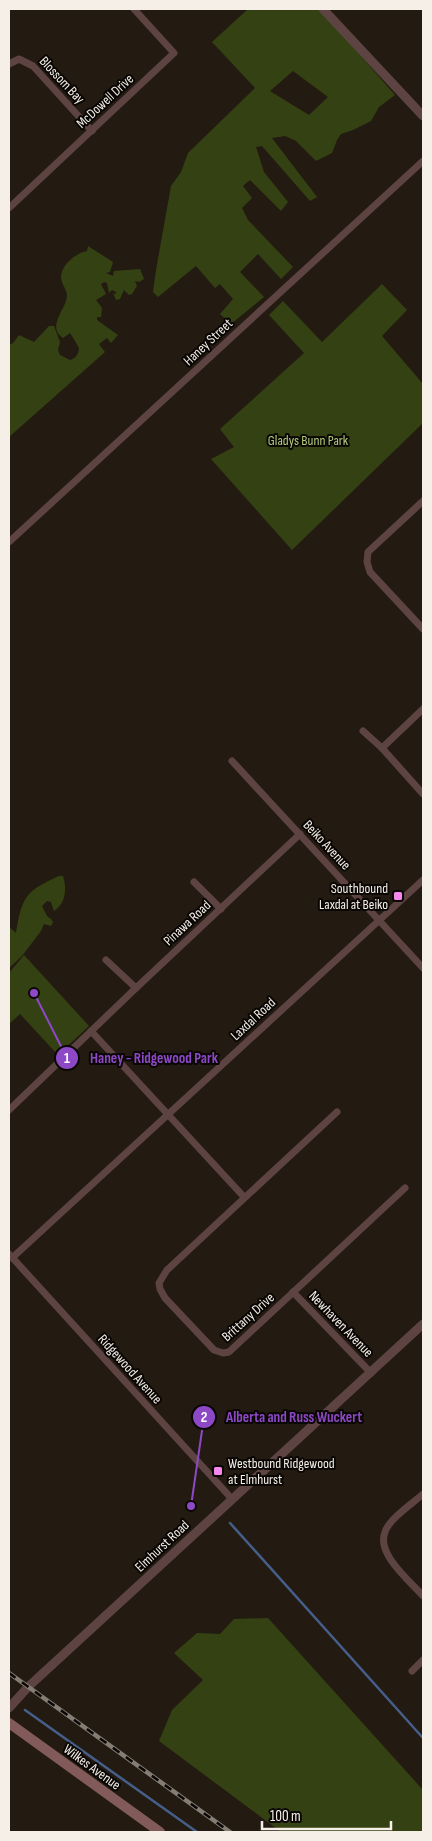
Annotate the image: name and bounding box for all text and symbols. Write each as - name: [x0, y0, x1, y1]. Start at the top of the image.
- street label: Blossom Bay: [36, 53, 89, 108]
- street label: McDowell Drive: [73, 70, 137, 132]
- street label: Haney Street: [180, 315, 236, 369]
- park label: Gladys Bunn Park: [268, 432, 349, 449]
- street label: Beiko Avenue: [300, 817, 354, 873]
- place label: Southbound Laxdal at Beiko: [319, 880, 388, 913]
- marker: Southbound Laxdal at Beiko: [392, 890, 404, 902]
- street label: Pinawa Road: [160, 897, 214, 949]
- street label: Laxdal Road: [227, 994, 279, 1044]
- callout: Haney - Ridgewood Park: [55, 1043, 228, 1073]
- text: 1: [64, 1049, 70, 1068]
- text: Haney - Ridgewood Park: [90, 1049, 219, 1068]
- street label: Newhaven Avenue: [305, 1287, 377, 1361]
- street label: Brittany Drive: [218, 1289, 278, 1345]
- street label: Ridgewood Avenue: [94, 1331, 166, 1407]
- callout: Alberta and Russ Wuckert: [191, 1402, 372, 1432]
- text: 2: [201, 1408, 207, 1427]
- text: Alberta and Russ Wuckert: [225, 1408, 362, 1427]
- place label: Westbound Ridgewood at Elmhurst: [228, 1455, 335, 1488]
- marker: Westbound Ridgewood at Elmhurst: [212, 1465, 224, 1477]
- street label: Elmhurst Road: [131, 1517, 193, 1575]
- street label: Wilkes Avenue: [60, 1741, 124, 1793]
- scale bar: [262, 1798, 391, 1830]
- text: 100 m: [270, 1807, 301, 1826]

